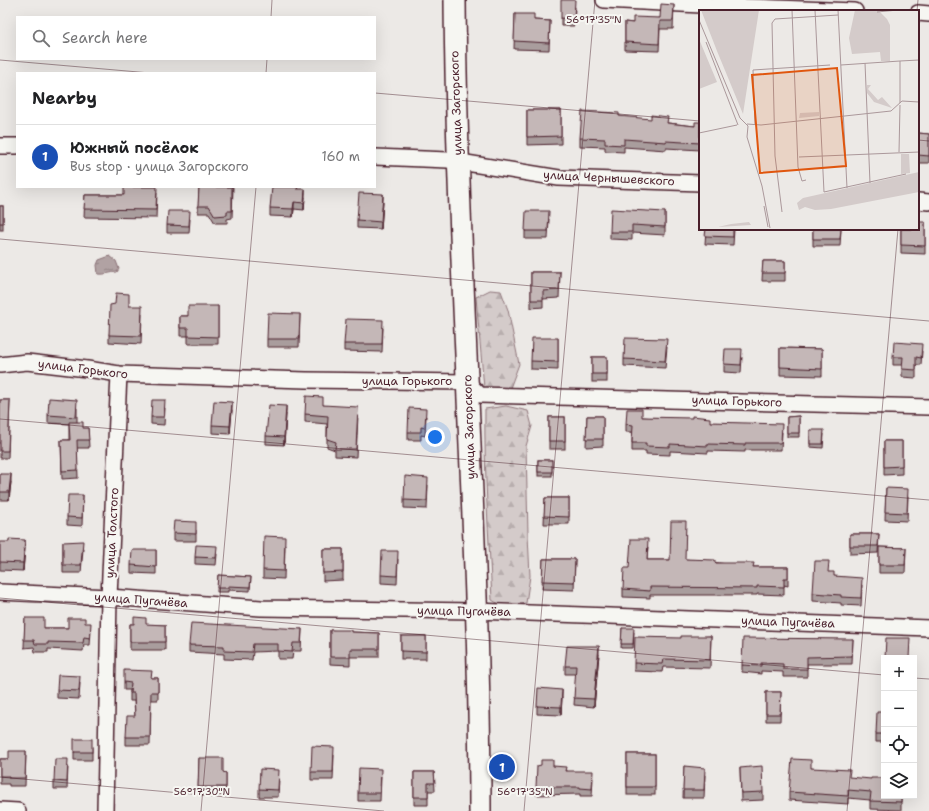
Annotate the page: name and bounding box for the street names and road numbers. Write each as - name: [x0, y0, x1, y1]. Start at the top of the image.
- street label: улица Загорского: [446, 50, 466, 156]
- street label: улица Чернышевского: [543, 167, 675, 189]
- street label: улица Горького: [37, 356, 129, 382]
- street label: улица Горького: [362, 373, 452, 389]
- street label: улица Загорского: [459, 374, 479, 480]
- street label: улица Горького: [691, 391, 783, 411]
- street label: улица Толстого: [102, 487, 122, 579]
- street label: улица Пугачёва: [94, 589, 189, 611]
- street label: улица Пугачёва: [417, 602, 512, 620]
- street label: улица Пугачёва: [741, 612, 836, 632]

